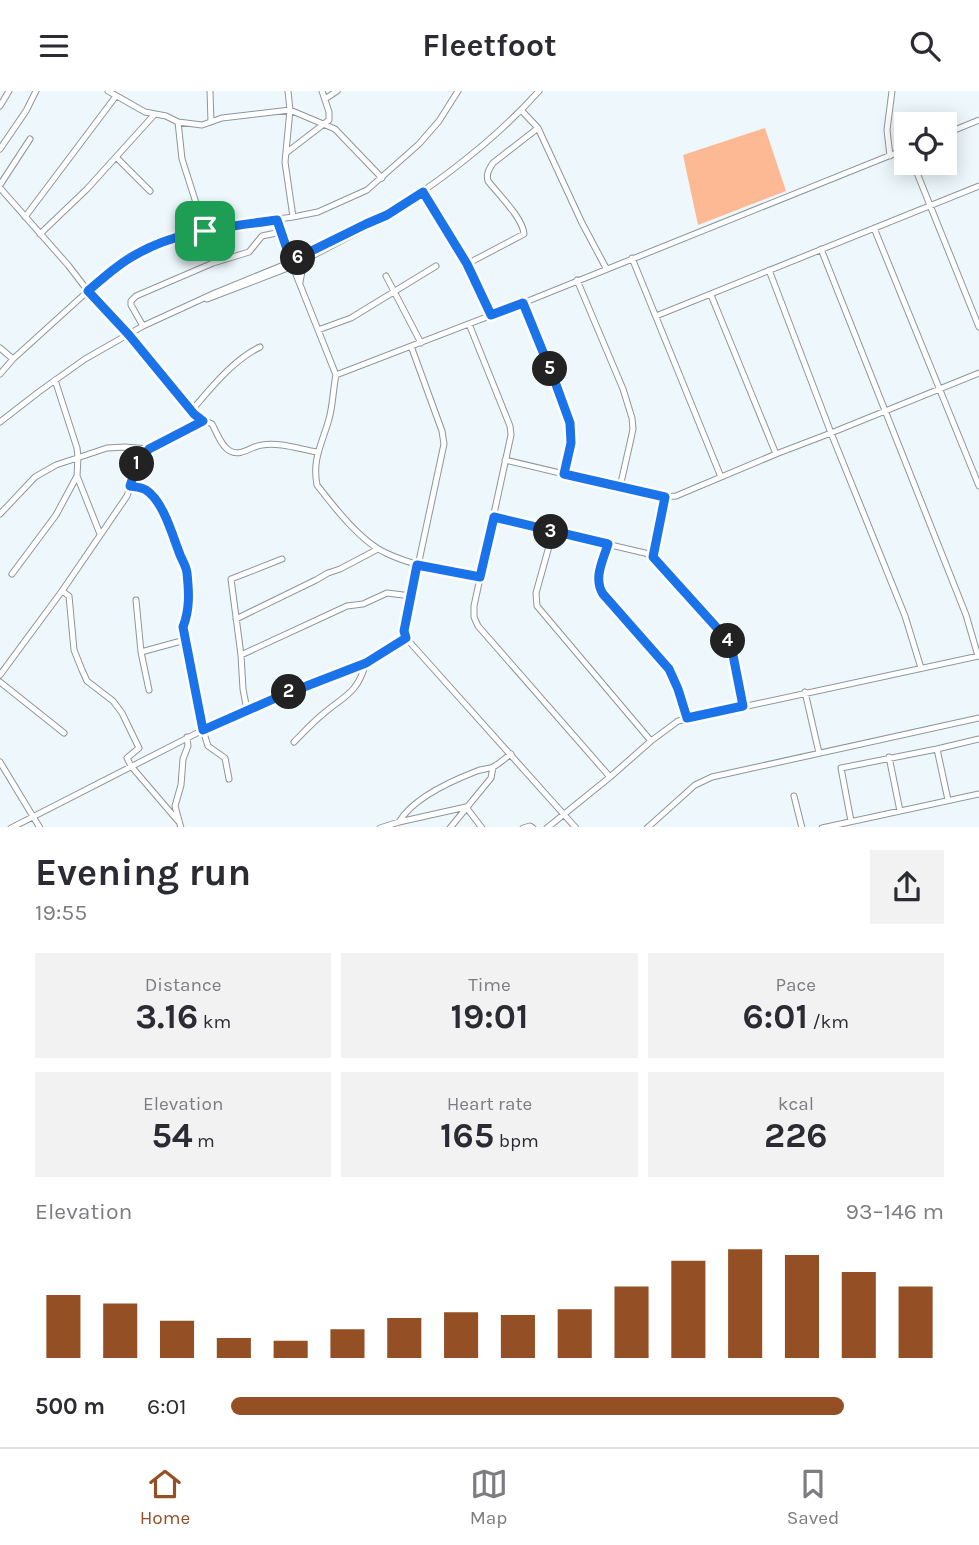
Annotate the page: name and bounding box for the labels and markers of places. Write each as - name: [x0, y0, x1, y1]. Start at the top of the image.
- pin: [175, 201, 235, 261]
- pin: 6: [280, 241, 316, 275]
- pin: 5: [532, 351, 568, 387]
- pin: 1: [120, 447, 154, 481]
- pin: 3: [534, 515, 568, 549]
- pin: 4: [710, 623, 746, 659]
- pin: 2: [272, 675, 306, 709]

